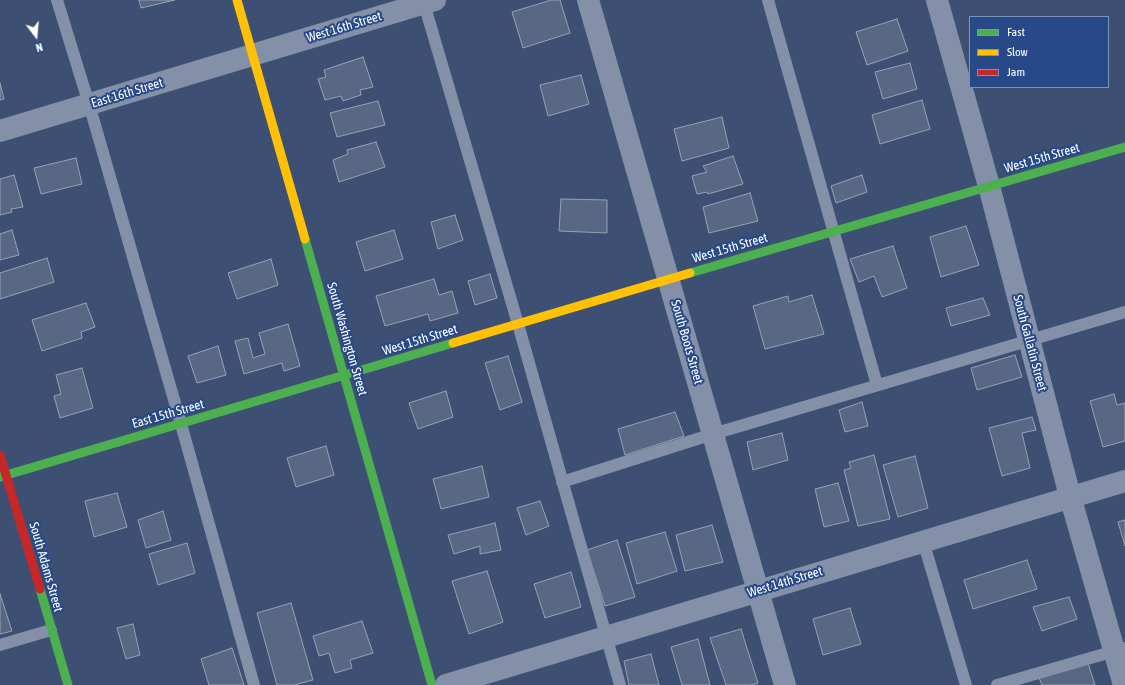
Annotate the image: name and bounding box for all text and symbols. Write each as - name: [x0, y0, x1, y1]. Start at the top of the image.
- street label: West 16th Street: [305, 8, 383, 46]
- north arrow: [16, 16, 56, 56]
- legend: [969, 16, 1109, 88]
- text: Fast: [1007, 25, 1025, 39]
- text: N: [35, 41, 44, 54]
- text: Slow: [1007, 45, 1028, 59]
- text: Jam: [1007, 65, 1025, 79]
- street label: East 16th Street: [89, 75, 165, 111]
- street label: West 15th Street: [1003, 140, 1081, 176]
- street label: West 15th Street: [691, 230, 769, 266]
- street label: South Washington Street: [323, 281, 371, 397]
- street label: South Gallatin Street: [1010, 293, 1050, 393]
- street label: South Boots Street: [668, 298, 706, 386]
- street label: West 15th Street: [381, 321, 459, 359]
- street label: East 15th Street: [130, 396, 206, 432]
- street label: South Adams Street: [26, 520, 66, 614]
- street label: West 14th Street: [746, 563, 824, 601]

